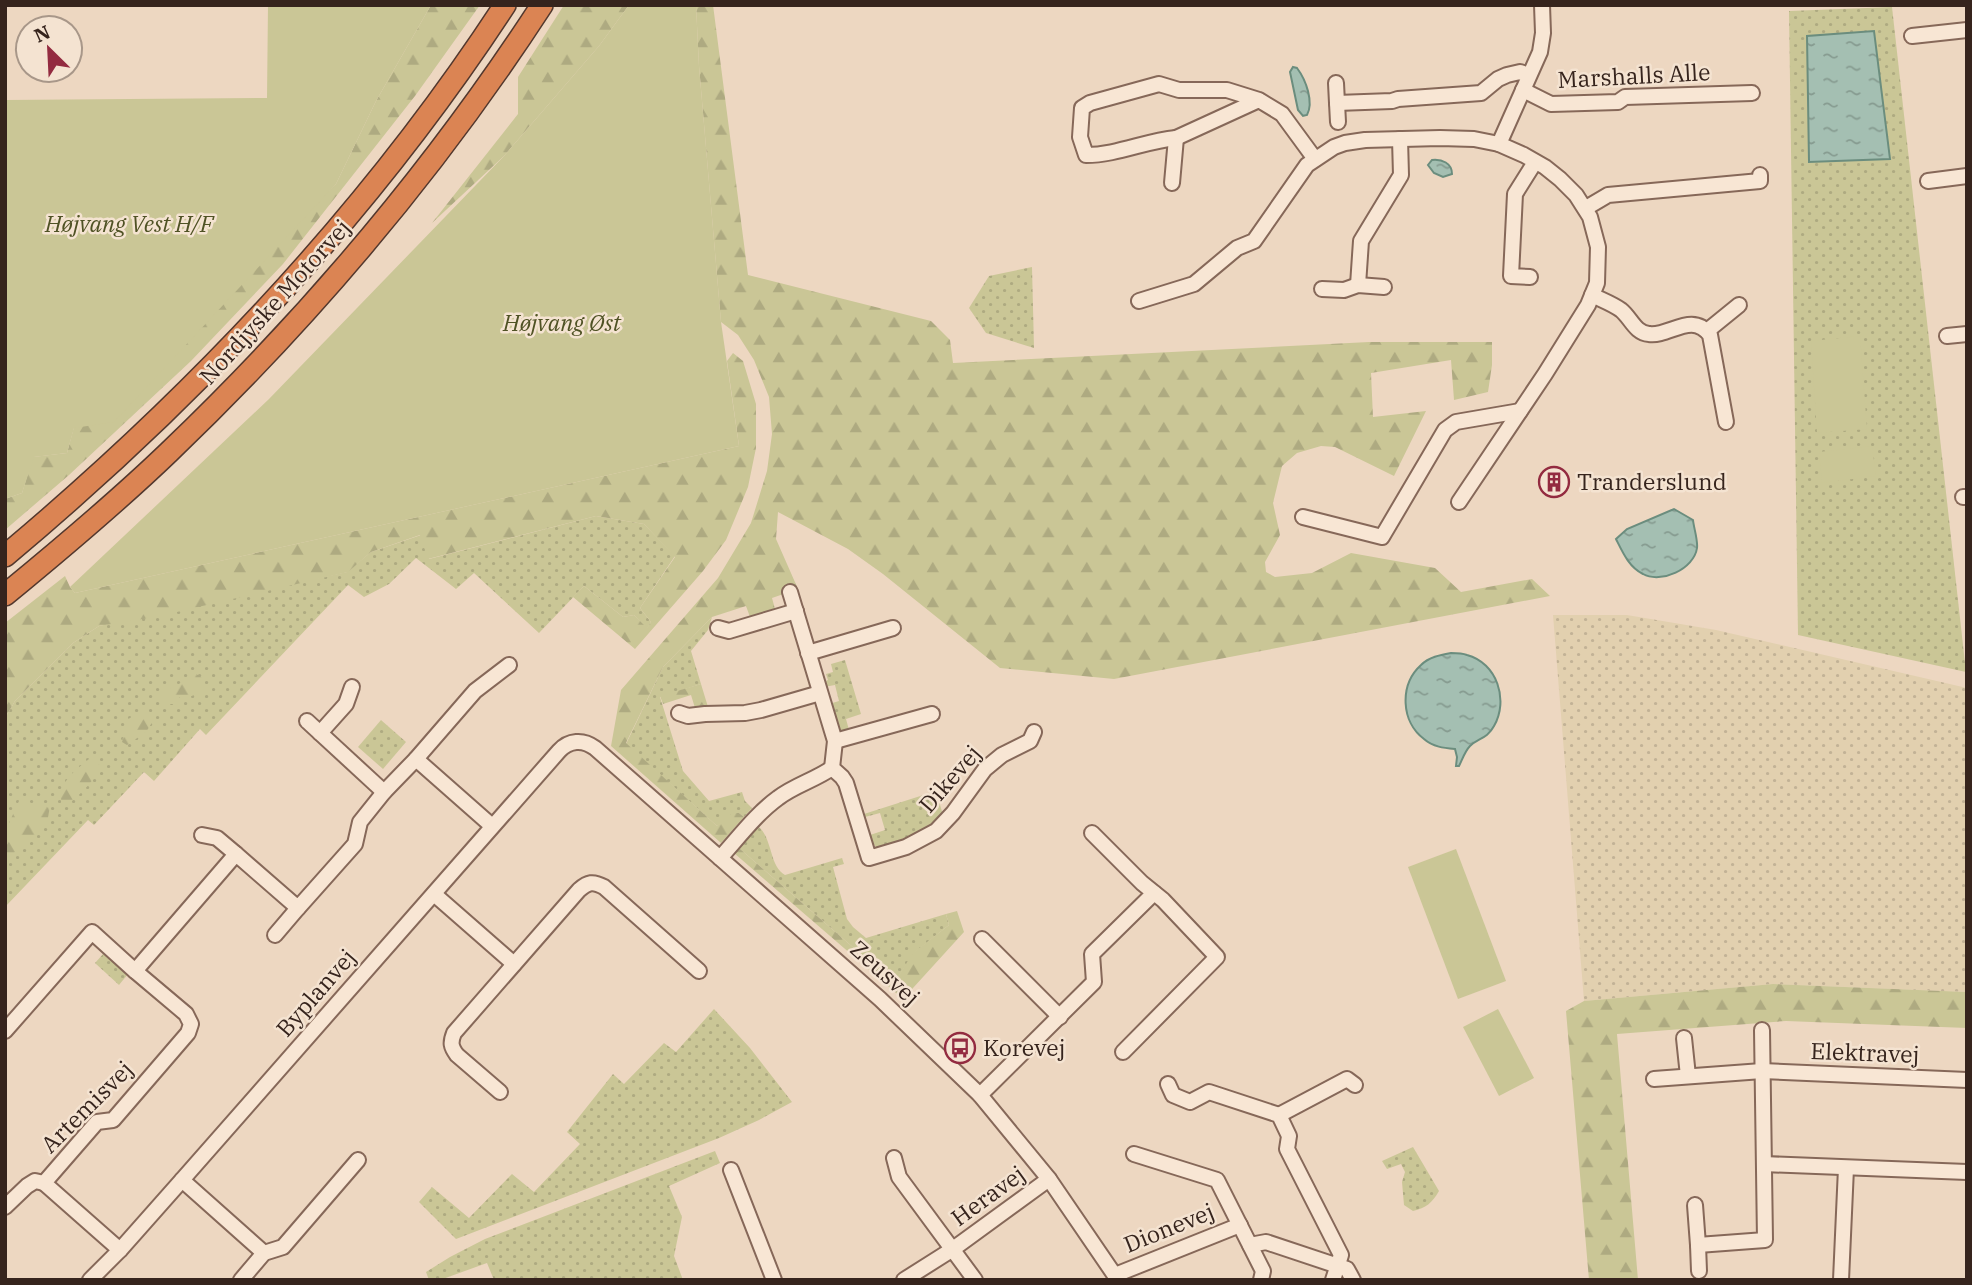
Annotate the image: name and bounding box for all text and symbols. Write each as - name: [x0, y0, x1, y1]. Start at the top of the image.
- north arrow: [14, 14, 84, 84]
- text: N: [30, 19, 54, 47]
- street label: Marshalls Alle: [1557, 56, 1711, 94]
- park label: Højvang Vest H/F: [44, 208, 215, 238]
- street label: Nordjyske Motorvej: [192, 212, 356, 390]
- park label: Højvang Øst: [502, 307, 622, 337]
- building icon: Tranderslund: [1537, 465, 1571, 499]
- place label: Tranderslund: [1577, 466, 1727, 496]
- street label: Dikevej: [912, 738, 987, 818]
- street label: Zeusvej: [845, 933, 927, 1011]
- street label: Byplanvej: [269, 942, 362, 1043]
- bus stop icon: Korevej: [943, 1031, 977, 1065]
- place label: Korevej: [983, 1032, 1066, 1062]
- street label: Elektravej: [1810, 1035, 1920, 1069]
- street label: Artemisvej: [34, 1054, 139, 1159]
- street label: Heravej: [945, 1158, 1030, 1232]
- street label: Dionevej: [1119, 1195, 1218, 1259]

